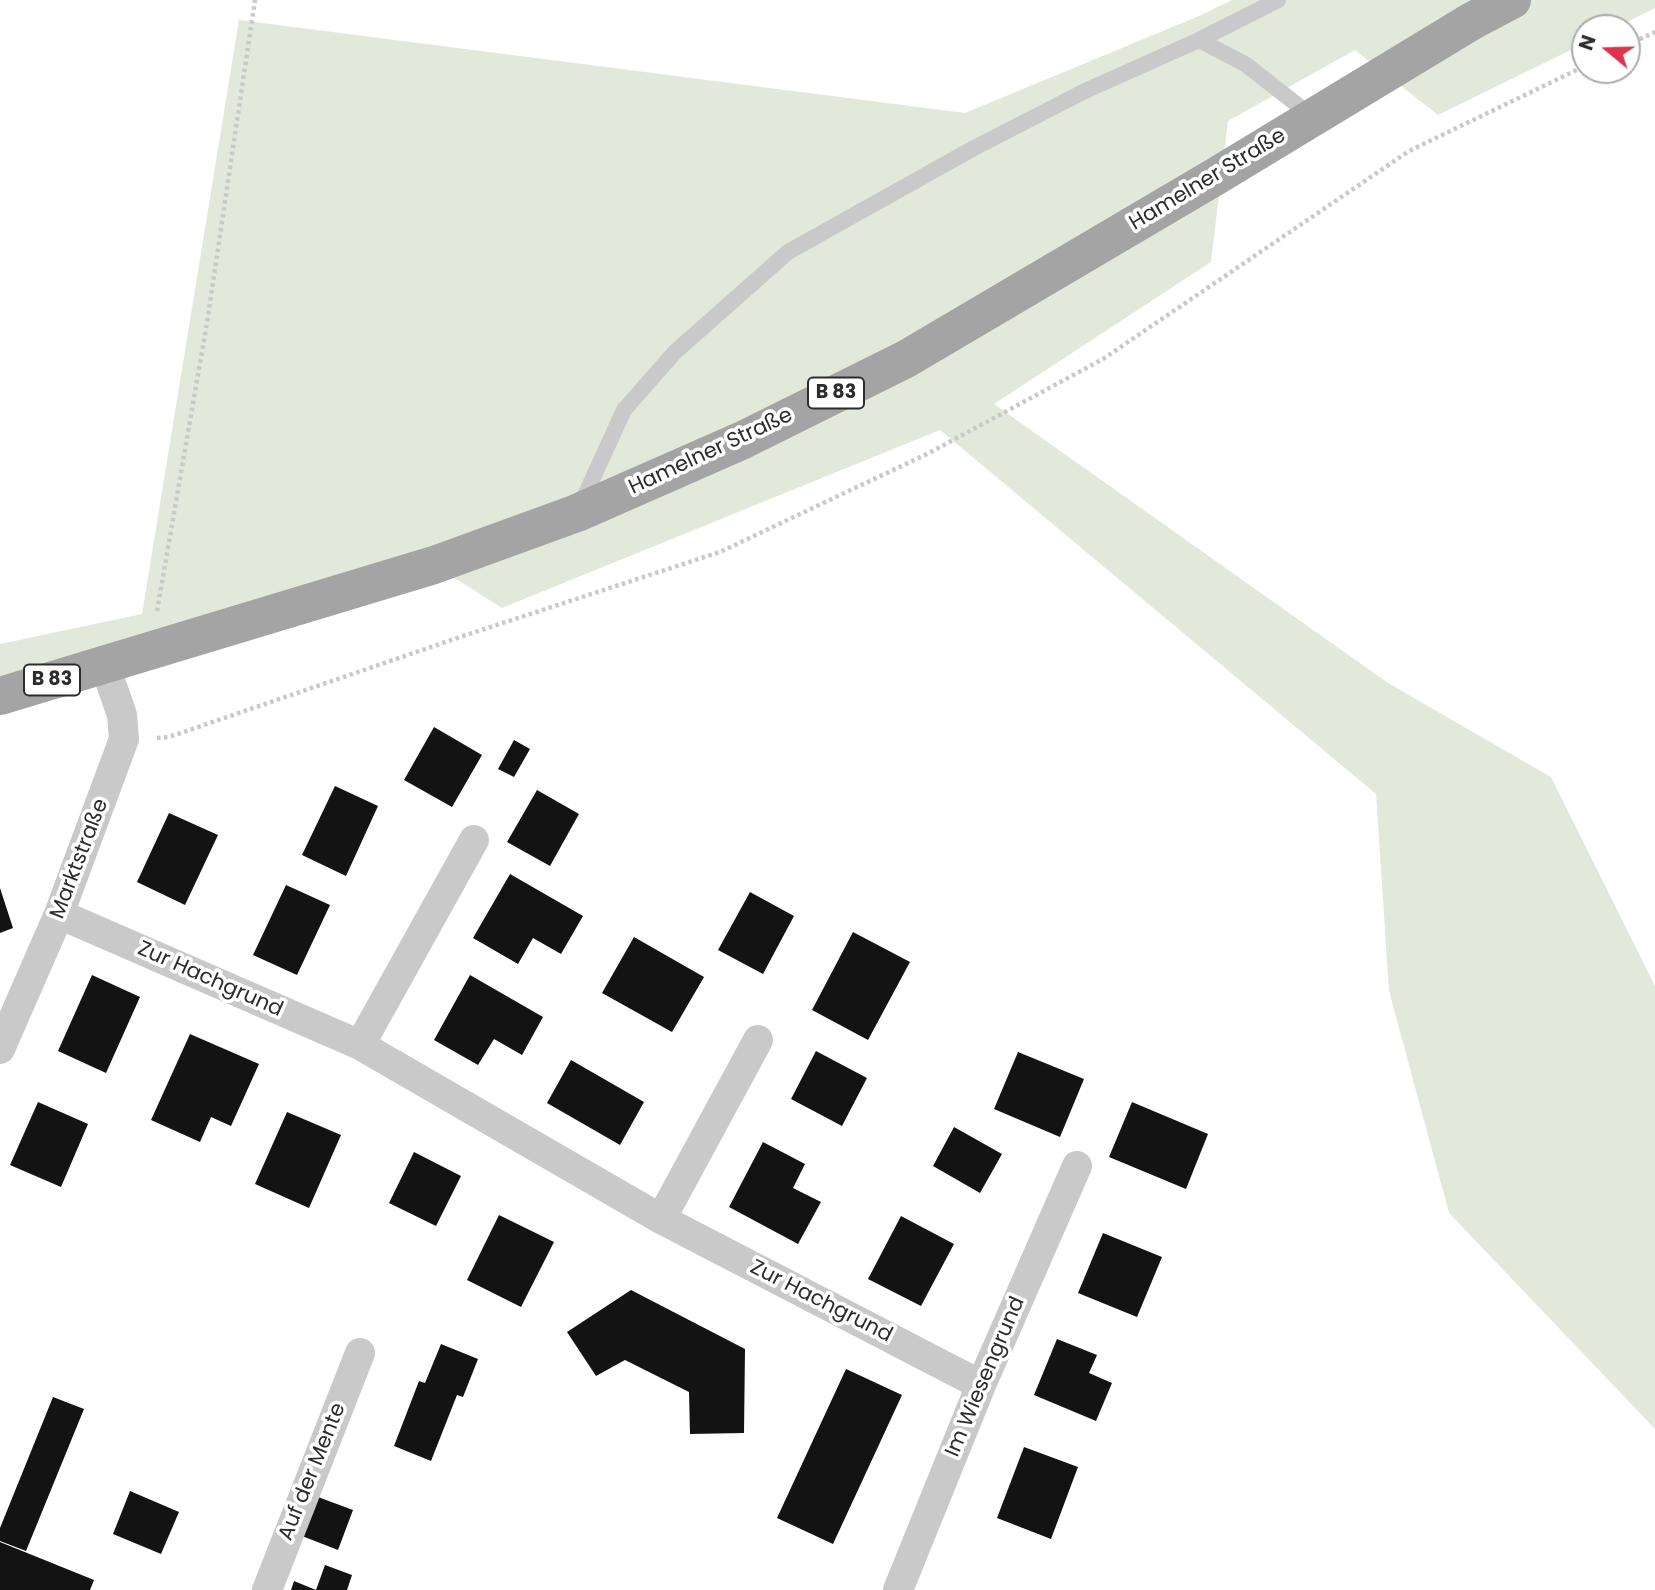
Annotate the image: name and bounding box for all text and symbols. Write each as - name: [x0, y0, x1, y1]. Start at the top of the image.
- north arrow: [1571, 14, 1641, 84]
- text: N: [1572, 32, 1603, 54]
- street label: Hamelner Straße: [1125, 123, 1291, 237]
- road number: B 83: [808, 378, 864, 408]
- street label: Hamelner Straße: [625, 403, 797, 501]
- road number: B 83: [24, 664, 80, 695]
- street label: Marktstraße: [46, 795, 114, 923]
- street label: Zur Hachgrund: [133, 937, 287, 1023]
- street label: Zur Hachgrund: [746, 1255, 896, 1349]
- street label: Im Wiesengrund: [941, 1293, 1031, 1461]
- street label: Auf der Mente: [274, 1400, 352, 1544]

